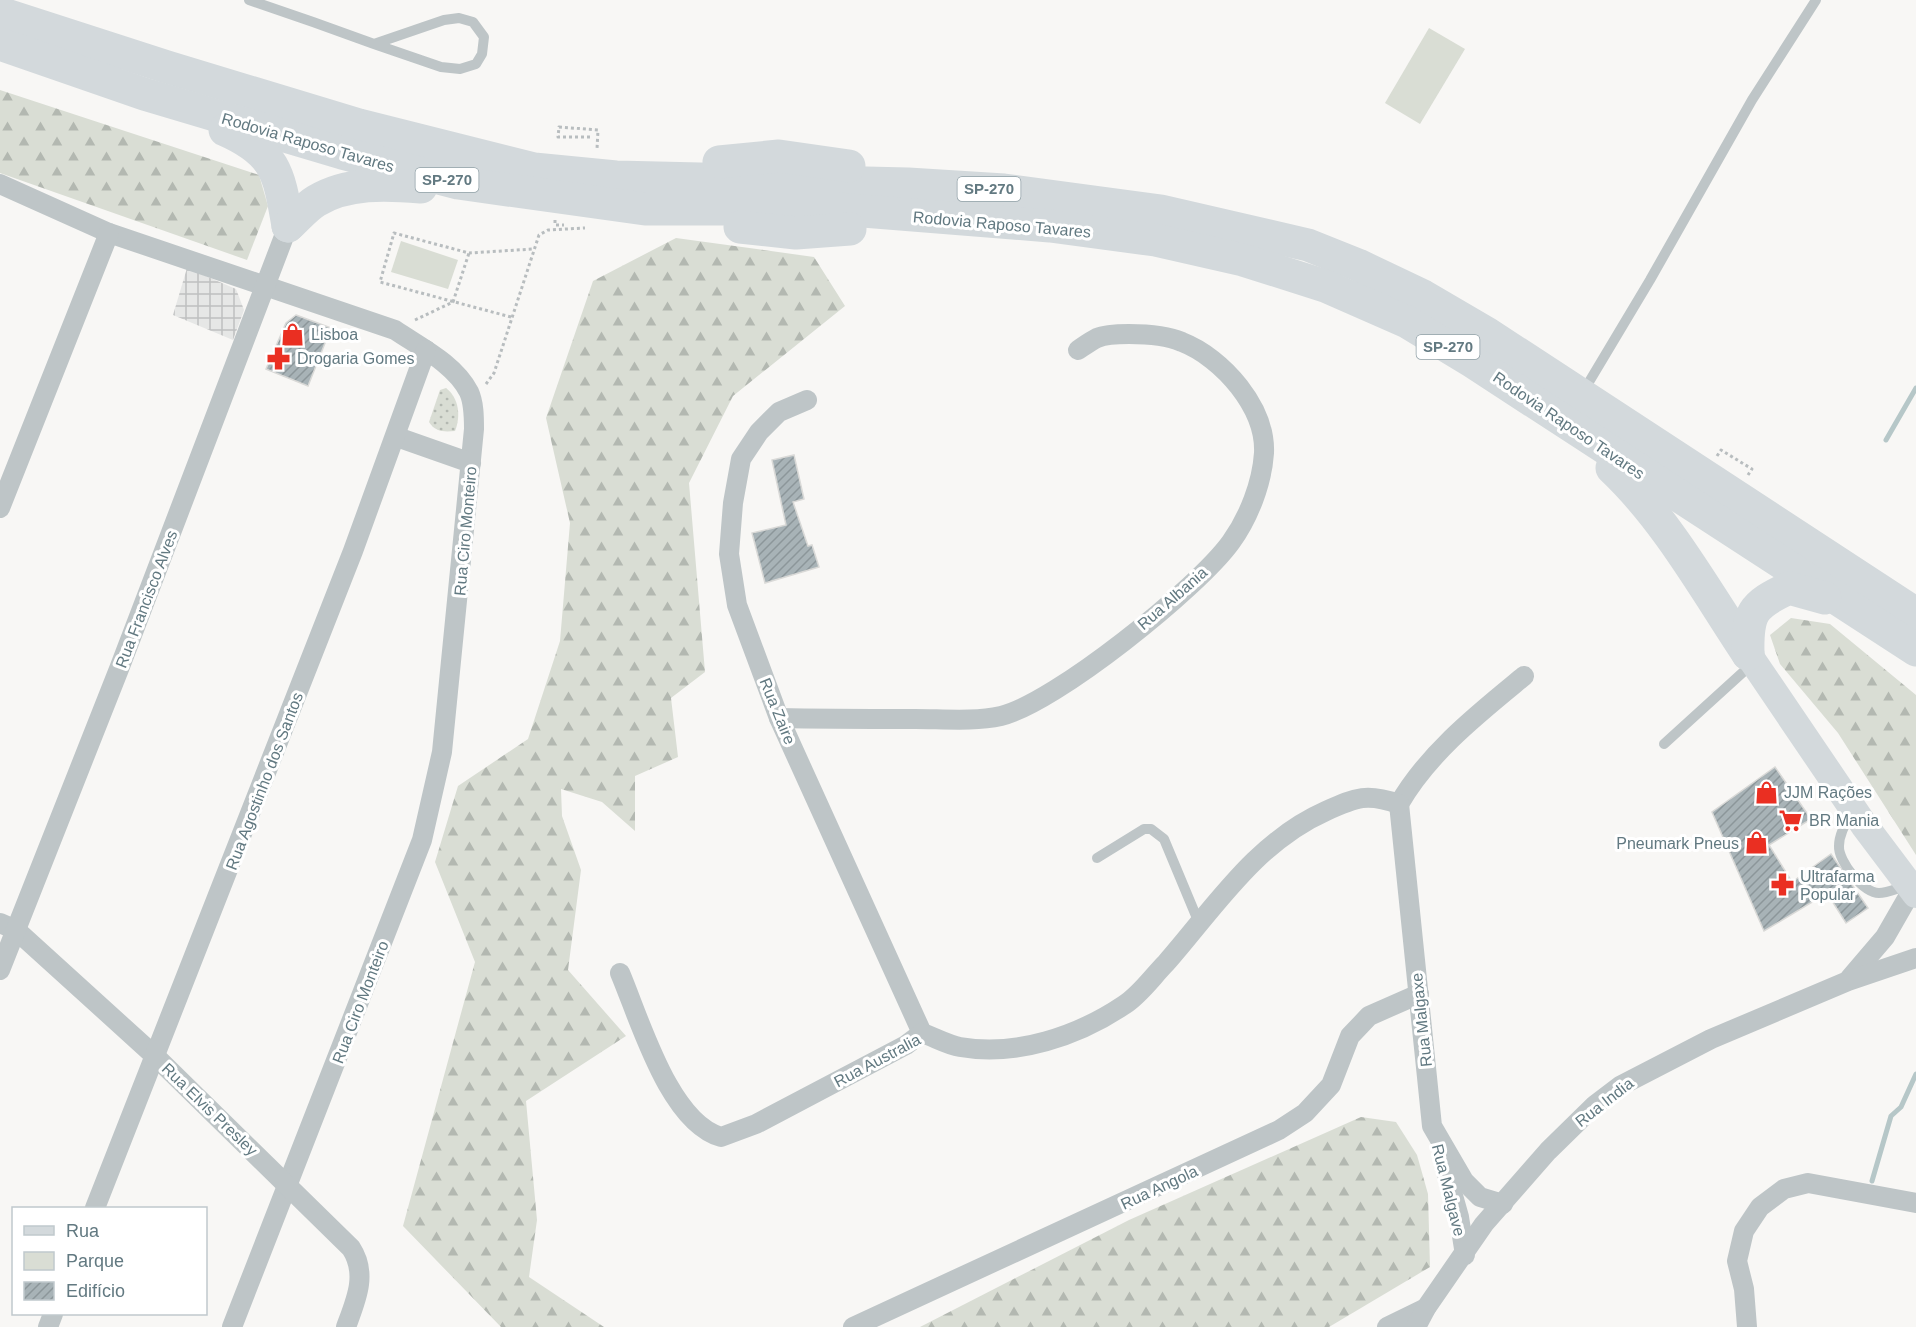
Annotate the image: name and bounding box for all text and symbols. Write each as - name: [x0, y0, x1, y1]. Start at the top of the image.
- street label: Rodovia Raposo Tavares: [220, 110, 396, 175]
- road number: SP-270: [416, 168, 478, 192]
- road number: SP-270: [958, 177, 1020, 201]
- street label: Rodovia Raposo Tavares: [912, 208, 1092, 241]
- shop icon: Lisboa: [280, 321, 306, 347]
- place label: Lisboa: [311, 326, 358, 343]
- road number: SP-270: [1416, 335, 1480, 359]
- pharmacy icon: Drogaria Gomes: [266, 345, 292, 371]
- place label: Drogaria Gomes: [297, 350, 414, 367]
- street label: Rodovia Raposo Tavares: [1490, 368, 1647, 482]
- street label: Rua Ciro Monteiro: [451, 466, 480, 596]
- street label: Rua Francisco Alves: [112, 528, 181, 670]
- street label: Rua Albania: [1134, 564, 1211, 633]
- street label: Rua Zaire: [756, 675, 799, 747]
- street label: Rua Agostinho dos Santos: [223, 690, 306, 872]
- shop icon: JJM Rações: [1753, 779, 1779, 805]
- place label: JJM Rações: [1784, 784, 1872, 801]
- supermarket icon: BR Mania: [1778, 807, 1804, 833]
- place label: BR Mania: [1809, 812, 1879, 829]
- shop icon: Pneumark Pneus: [1744, 830, 1770, 856]
- place label: Pneumark Pneus: [1616, 835, 1739, 852]
- place label: Ultrafarma Popular: [1800, 868, 1875, 903]
- pharmacy icon: Ultrafarma Popular: [1769, 872, 1795, 898]
- street label: Rua Ciro Monteiro: [329, 938, 392, 1066]
- street label: Rua Malgaxe: [1408, 972, 1435, 1068]
- street label: Rua Australia: [831, 1031, 923, 1090]
- street label: Rua Elvis Presley: [159, 1060, 261, 1159]
- street label: Rua India: [1572, 1075, 1637, 1130]
- street label: Rua Malgave: [1429, 1142, 1468, 1238]
- street label: Rua Angola: [1118, 1162, 1200, 1213]
- legend: [12, 1207, 207, 1315]
- text: Rua: [66, 1221, 100, 1241]
- text: Parque: [66, 1251, 124, 1271]
- text: Edifício: [66, 1281, 125, 1301]

